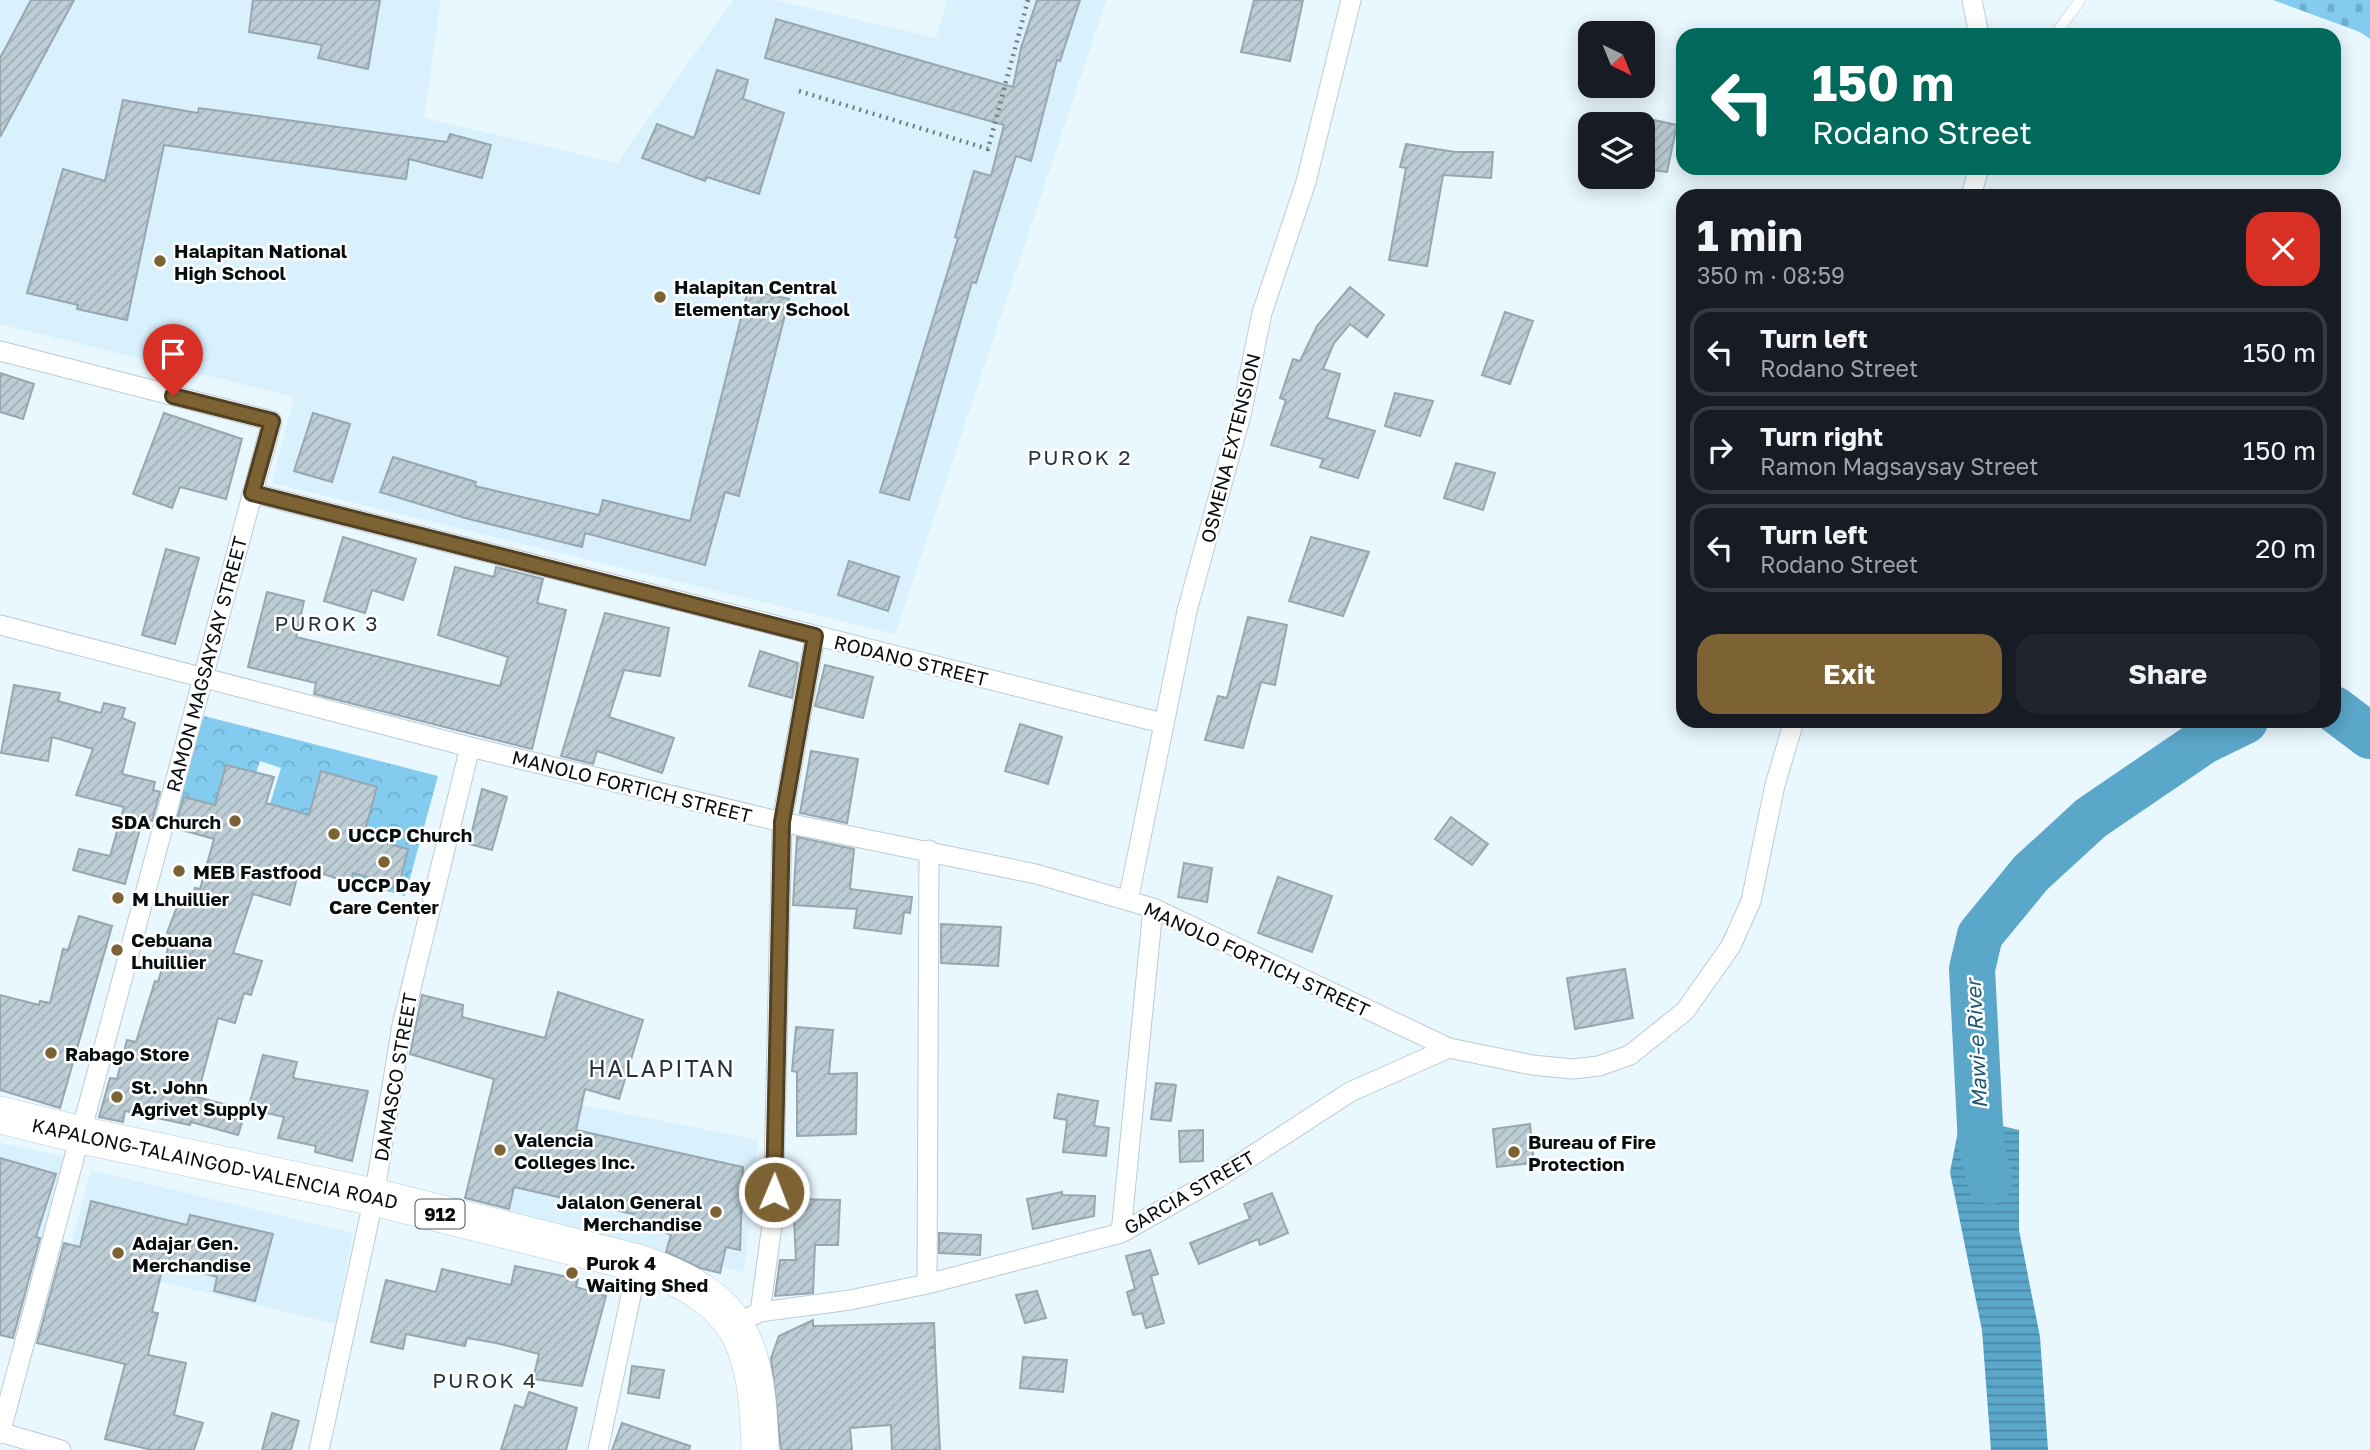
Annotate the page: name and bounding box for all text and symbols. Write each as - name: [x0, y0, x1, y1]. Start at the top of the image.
- north arrow: [1578, 21, 1656, 98]
- map controls: [1578, 21, 1655, 189]
- text: 150 m: [1812, 53, 1954, 112]
- icon: left: [1697, 56, 1788, 147]
- button: layers: [1578, 112, 1655, 189]
- text: Rodano Street: [1812, 113, 2032, 151]
- text: 1 min: [1697, 210, 1803, 260]
- button: close: [2246, 212, 2320, 286]
- place label: Halapitan National High School: [174, 239, 347, 284]
- marker: Halapitan National High School: [152, 253, 168, 269]
- text: 350 m · 08:59: [1697, 261, 1845, 289]
- place label: Halapitan Central Elementary School: [674, 275, 850, 320]
- marker: Halapitan Central Elementary School: [652, 289, 668, 305]
- text: Turn left: [1760, 323, 1868, 354]
- pin: [143, 324, 203, 396]
- icon: left: [1701, 333, 1739, 371]
- icon: arrive: [154, 335, 192, 373]
- text: 150 m: [2243, 337, 2316, 368]
- street label: OSMENA EXTENSION: [1195, 351, 1265, 545]
- text: Rodano Street: [1760, 354, 1918, 382]
- text: Turn right: [1760, 421, 1883, 452]
- icon: right: [1701, 431, 1739, 469]
- text: 150 m: [2243, 435, 2316, 466]
- district label: PUROK 2: [1028, 444, 1132, 470]
- text: Ramon Magsaysay Street: [1760, 452, 2038, 480]
- text: Turn left: [1760, 519, 1868, 550]
- icon: left: [1701, 529, 1739, 567]
- text: 20 m: [2255, 533, 2316, 564]
- street label: RAMON MAGSAYSAY STREET: [161, 534, 251, 794]
- text: Rodano Street: [1760, 550, 1918, 578]
- district label: PUROK 3: [275, 610, 379, 636]
- street label: RODANO STREET: [832, 630, 991, 690]
- button: Exit: [1697, 634, 2002, 714]
- button: Share: [2016, 634, 2320, 714]
- street label: MANOLO FORTICH STREET: [510, 745, 754, 827]
- place label: SDA Church: [111, 810, 221, 833]
- marker: SDA Church: [227, 813, 243, 829]
- place label: UCCP Church: [348, 823, 472, 846]
- marker: UCCP Church: [326, 826, 342, 842]
- marker: UCCP Day Care Center: [376, 854, 392, 870]
- place label: MEB Fastfood: [193, 860, 321, 883]
- marker: MEB Fastfood: [171, 863, 187, 879]
- place label: UCCP Day Care Center: [329, 873, 440, 918]
- place label: M Lhuillier: [132, 887, 230, 910]
- marker: M Lhuillier: [110, 890, 126, 906]
- street label: MANOLO FORTICH STREET: [1141, 897, 1374, 1022]
- place label: Cebuana Lhuillier: [131, 928, 212, 973]
- marker: Cebuana Lhuillier: [109, 942, 125, 958]
- water label: Mawi-e River: [1959, 976, 1992, 1109]
- street label: DAMASCO STREET: [369, 991, 421, 1163]
- place label: Rabago Store: [65, 1042, 189, 1065]
- marker: Rabago Store: [43, 1045, 59, 1061]
- district label: HALAPITAN: [588, 1054, 736, 1082]
- place label: St. John Agrivet Supply: [131, 1075, 268, 1120]
- marker: St. John Agrivet Supply: [109, 1089, 125, 1105]
- street label: KAPALONG-TALAINGOD-VALENCIA ROAD: [30, 1113, 400, 1213]
- place label: Valencia Colleges Inc.: [514, 1128, 636, 1173]
- place label: Bureau of Fire Protection: [1528, 1130, 1656, 1175]
- marker: Valencia Colleges Inc.: [492, 1142, 508, 1158]
- marker: Bureau of Fire Protection: [1506, 1144, 1522, 1160]
- street label: GARCIA STREET: [1120, 1145, 1259, 1239]
- position arrow: [737, 1155, 811, 1229]
- place label: Jalalon General Merchandise: [556, 1190, 702, 1235]
- road number: 912: [416, 1199, 464, 1228]
- marker: Jalalon General Merchandise: [708, 1204, 724, 1220]
- place label: Adajar Gen. Merchandise: [132, 1231, 251, 1276]
- marker: Adajar Gen. Merchandise: [110, 1245, 126, 1261]
- place label: Purok 4 Waiting Shed: [586, 1251, 708, 1296]
- marker: Purok 4 Waiting Shed: [564, 1265, 580, 1281]
- district label: PUROK 4: [432, 1367, 538, 1393]

